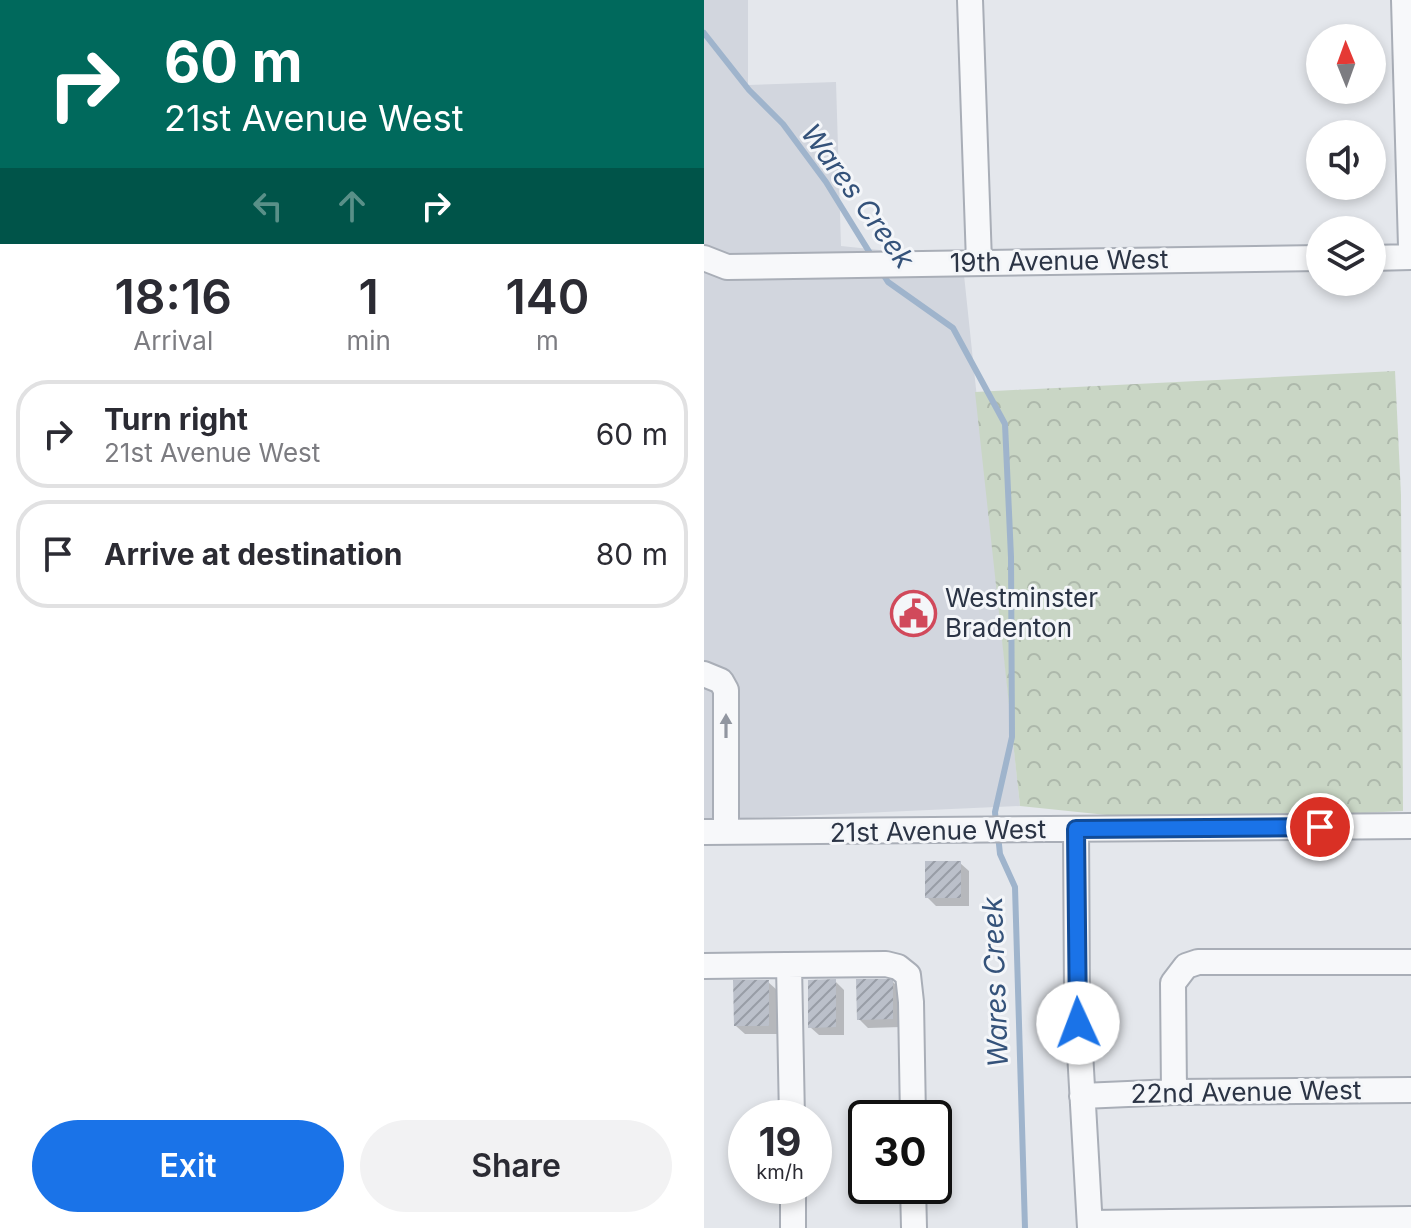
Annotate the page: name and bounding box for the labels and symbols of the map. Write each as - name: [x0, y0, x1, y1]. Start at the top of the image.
- north arrow: [1306, 24, 1386, 104]
- water label: Wares Creek: [794, 117, 922, 275]
- street label: 19th Avenue West: [949, 243, 1169, 278]
- place label: Westminster Bradenton: [945, 582, 1098, 643]
- public building icon: Westminster Bradenton: [890, 589, 938, 637]
- one-way arrow: [720, 713, 732, 738]
- pin: [1286, 793, 1354, 861]
- street label: 21st Avenue West: [830, 813, 1046, 848]
- water label: Wares Creek: [975, 896, 1015, 1068]
- position arrow: [1036, 981, 1120, 1065]
- street label: 22nd Avenue West: [1130, 1074, 1362, 1109]
- speed limit sign: 30: [848, 1100, 952, 1204]

